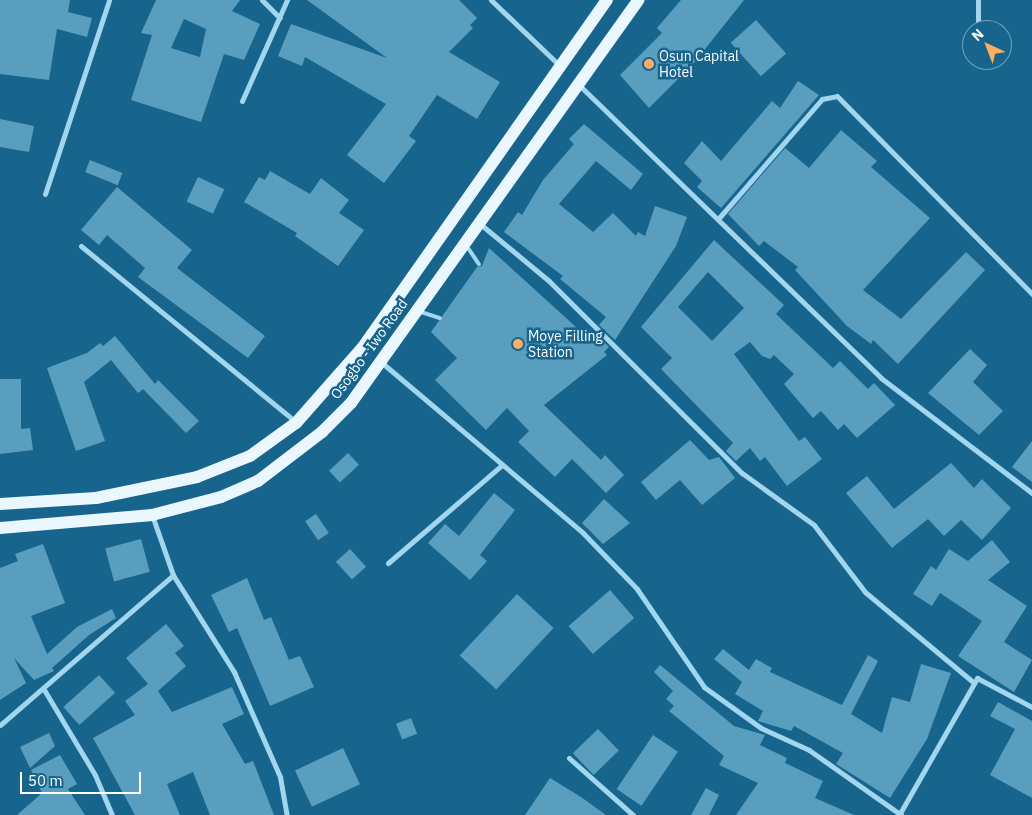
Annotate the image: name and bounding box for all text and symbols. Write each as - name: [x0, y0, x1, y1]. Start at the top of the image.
- north arrow: [962, 20, 1012, 70]
- text: N: [968, 25, 987, 45]
- place label: Osun Capital Hotel: [659, 48, 739, 80]
- marker: Osun Capital Hotel: [643, 58, 655, 70]
- street label: Osogbo - Iwo Road: [327, 296, 411, 402]
- place label: Moye Filling Station: [528, 328, 603, 361]
- marker: Moye Filling Station: [512, 338, 524, 350]
- scale bar: [22, 762, 144, 794]
- text: 50 m: [28, 771, 63, 790]

